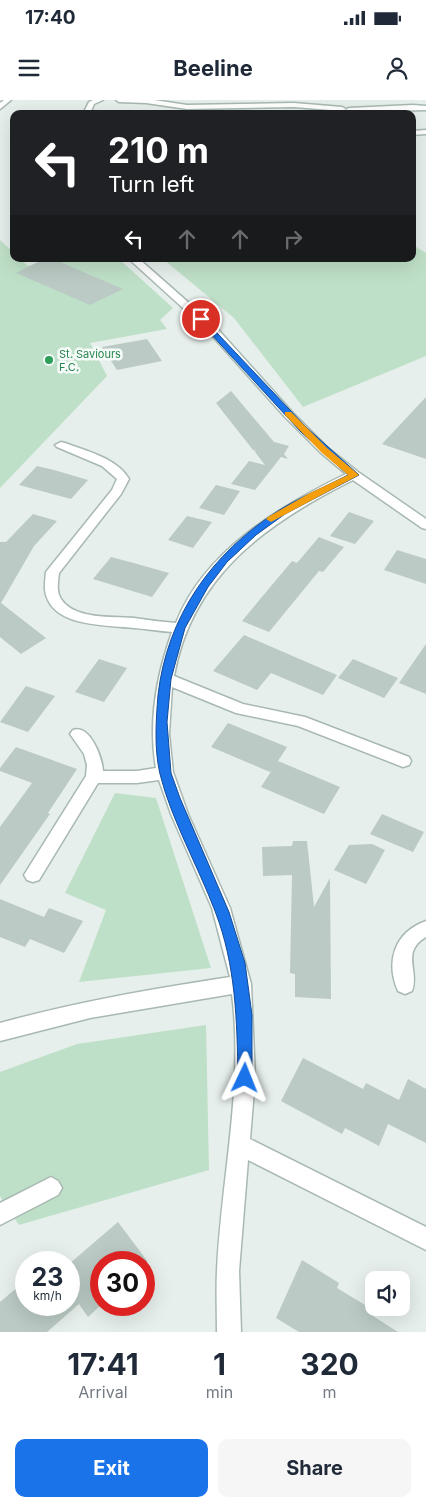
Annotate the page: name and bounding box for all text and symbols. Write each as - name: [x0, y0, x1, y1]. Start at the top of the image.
- text: 17:40: [25, 6, 76, 29]
- icon: menu: [15, 54, 43, 82]
- icon: person: [383, 54, 411, 82]
- text: Beeline: [173, 55, 253, 81]
- text: 210 m: [108, 129, 209, 171]
- icon: left: [25, 130, 90, 195]
- text: Turn left: [108, 171, 194, 197]
- icon: left: [120, 225, 148, 253]
- icon: ahead: [173, 225, 201, 253]
- icon: ahead: [226, 225, 254, 253]
- icon: right: [279, 225, 307, 253]
- pin: [180, 298, 222, 340]
- icon: arrive: [187, 305, 215, 333]
- place label: St. Saviours F.C.: [59, 347, 121, 374]
- marker: St. Saviours F.C.: [43, 354, 55, 366]
- position arrow: [218, 1051, 270, 1103]
- speed limit sign: 30: [90, 1251, 155, 1316]
- text: 23: [32, 1262, 63, 1292]
- map controls: [365, 1271, 410, 1316]
- button: sound: [365, 1271, 410, 1316]
- text: km/h: [33, 1288, 62, 1303]
- text: 17:41: [67, 1346, 139, 1382]
- text: 1: [213, 1346, 226, 1382]
- text: 320: [300, 1346, 359, 1382]
- text: Arrival: [78, 1382, 128, 1402]
- text: min: [206, 1382, 233, 1402]
- text: m: [323, 1382, 337, 1402]
- button: Exit: [15, 1439, 208, 1497]
- button: Share: [218, 1439, 411, 1497]

